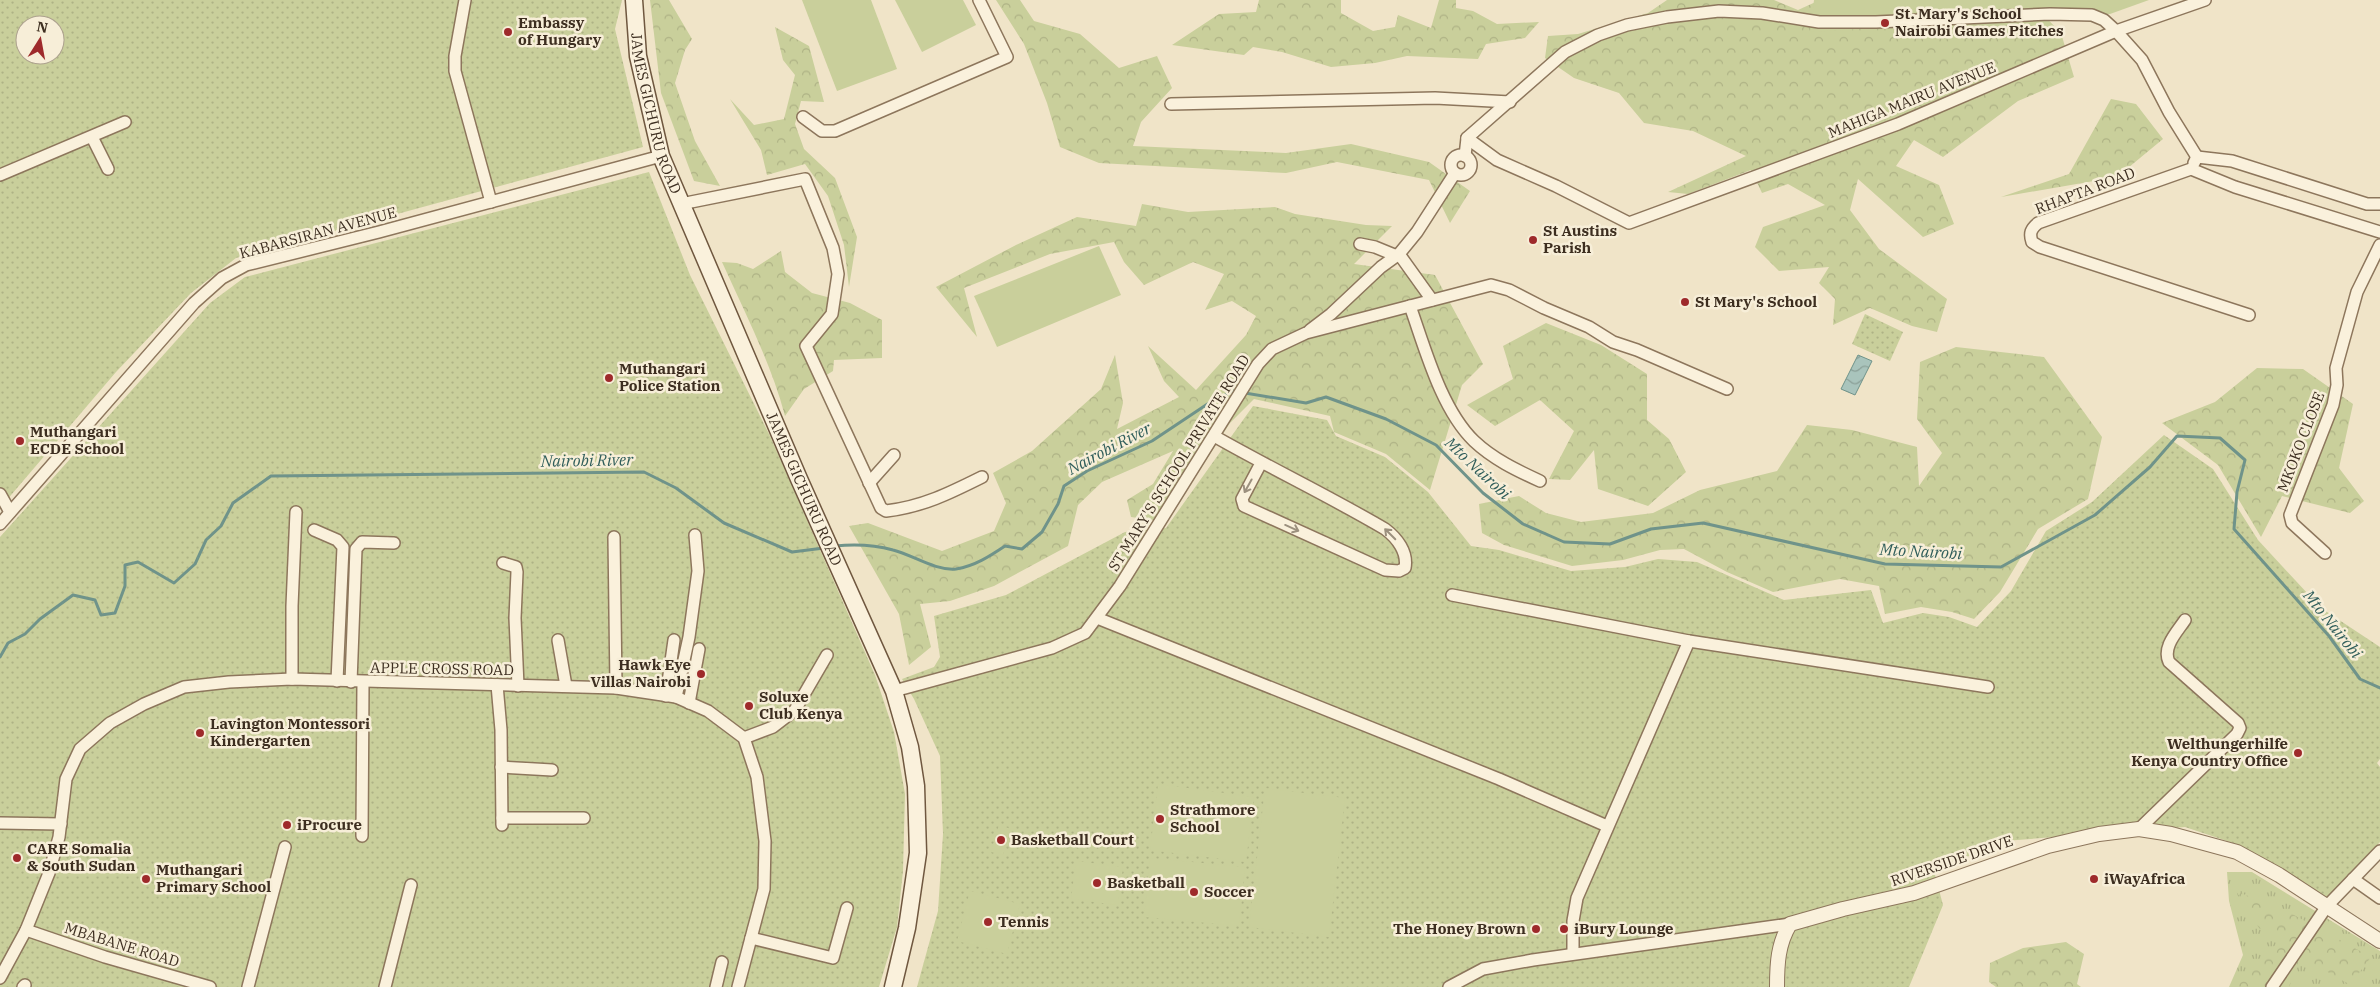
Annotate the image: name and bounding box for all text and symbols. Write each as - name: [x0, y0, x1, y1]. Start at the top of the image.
- place label: St. Mary's School Nairobi Games Pitches: [1895, 4, 2064, 40]
- place label: Embassy of Hungary: [518, 13, 602, 49]
- north arrow: [15, 15, 65, 65]
- text: N: [35, 17, 50, 37]
- marker: St. Mary's School Nairobi Games Pitches: [1879, 17, 1891, 29]
- marker: Embassy of Hungary: [502, 26, 514, 38]
- street label: JAMES GICHURU ROAD: [627, 32, 686, 197]
- street label: MAHIGA MAIRU AVENUE: [1825, 57, 1998, 142]
- street label: RHAPTA ROAD: [2032, 163, 2137, 218]
- street label: KABARSIRAN AVENUE: [237, 202, 399, 263]
- place label: St Austins Parish: [1543, 221, 1617, 257]
- marker: St Austins Parish: [1527, 234, 1539, 246]
- place label: St Mary's School: [1695, 292, 1817, 311]
- marker: St Mary's School: [1679, 296, 1691, 308]
- street label: ST MARY'S SCHOOL PRIVATE ROAD: [1104, 351, 1253, 575]
- place label: Muthangari Police Station: [619, 359, 721, 395]
- marker: Muthangari Police Station: [603, 372, 615, 384]
- street label: MKOKO CLOSE: [2273, 389, 2328, 495]
- street label: JAMES GICHURU ROAD: [762, 409, 847, 568]
- water label: Nairobi River: [1063, 417, 1155, 479]
- place label: Muthangari ECDE School: [30, 422, 124, 458]
- water label: Mto Nairobi: [1440, 432, 1515, 504]
- marker: Muthangari ECDE School: [14, 435, 26, 447]
- water label: Nairobi River: [540, 449, 634, 471]
- one-way arrow: [1243, 479, 1253, 493]
- one-way arrow: [1284, 523, 1299, 533]
- one-way arrow: [1384, 528, 1396, 540]
- water label: Mto Nairobi: [1878, 539, 1963, 563]
- water label: Mto Nairobi: [2299, 585, 2367, 662]
- place label: Hawk Eye Villas Nairobi: [591, 655, 691, 691]
- street label: APPLE CROSS ROAD: [370, 658, 514, 679]
- marker: Hawk Eye Villas Nairobi: [695, 668, 707, 680]
- place label: Soluxe Club Kenya: [759, 687, 843, 723]
- marker: Soluxe Club Kenya: [743, 700, 755, 712]
- place label: Lavington Montessori Kindergarten: [210, 714, 370, 750]
- marker: Lavington Montessori Kindergarten: [194, 727, 206, 739]
- place label: Welthungerhilfe Kenya Country Office: [2131, 734, 2288, 770]
- marker: Welthungerhilfe Kenya Country Office: [2292, 747, 2304, 759]
- place label: Strathmore School: [1170, 800, 1256, 836]
- marker: Strathmore School: [1154, 813, 1166, 825]
- place label: iProcure: [297, 815, 362, 834]
- marker: iProcure: [281, 819, 293, 831]
- place label: Basketball Court: [1011, 830, 1134, 849]
- street label: RIVERSIDE DRIVE: [1888, 831, 2015, 890]
- marker: Basketball Court: [995, 834, 1007, 846]
- place label: CARE Somalia & South Sudan: [27, 839, 136, 875]
- marker: CARE Somalia & South Sudan: [11, 852, 23, 864]
- place label: Muthangari Primary School: [156, 860, 271, 896]
- place label: iWayAfrica: [2104, 869, 2186, 888]
- marker: Muthangari Primary School: [140, 873, 152, 885]
- place label: Basketball: [1107, 873, 1185, 892]
- marker: iWayAfrica: [2088, 873, 2100, 885]
- marker: Basketball: [1091, 877, 1103, 889]
- place label: Soccer: [1204, 882, 1255, 901]
- marker: Soccer: [1188, 886, 1200, 898]
- place label: Tennis: [998, 912, 1049, 931]
- marker: Tennis: [982, 916, 994, 928]
- street label: MBABANE ROAD: [62, 918, 182, 971]
- place label: The Honey Brown: [1393, 919, 1526, 938]
- place label: iBury Lounge: [1574, 919, 1674, 938]
- marker: The Honey Brown: [1530, 923, 1542, 935]
- marker: iBury Lounge: [1558, 923, 1570, 935]

